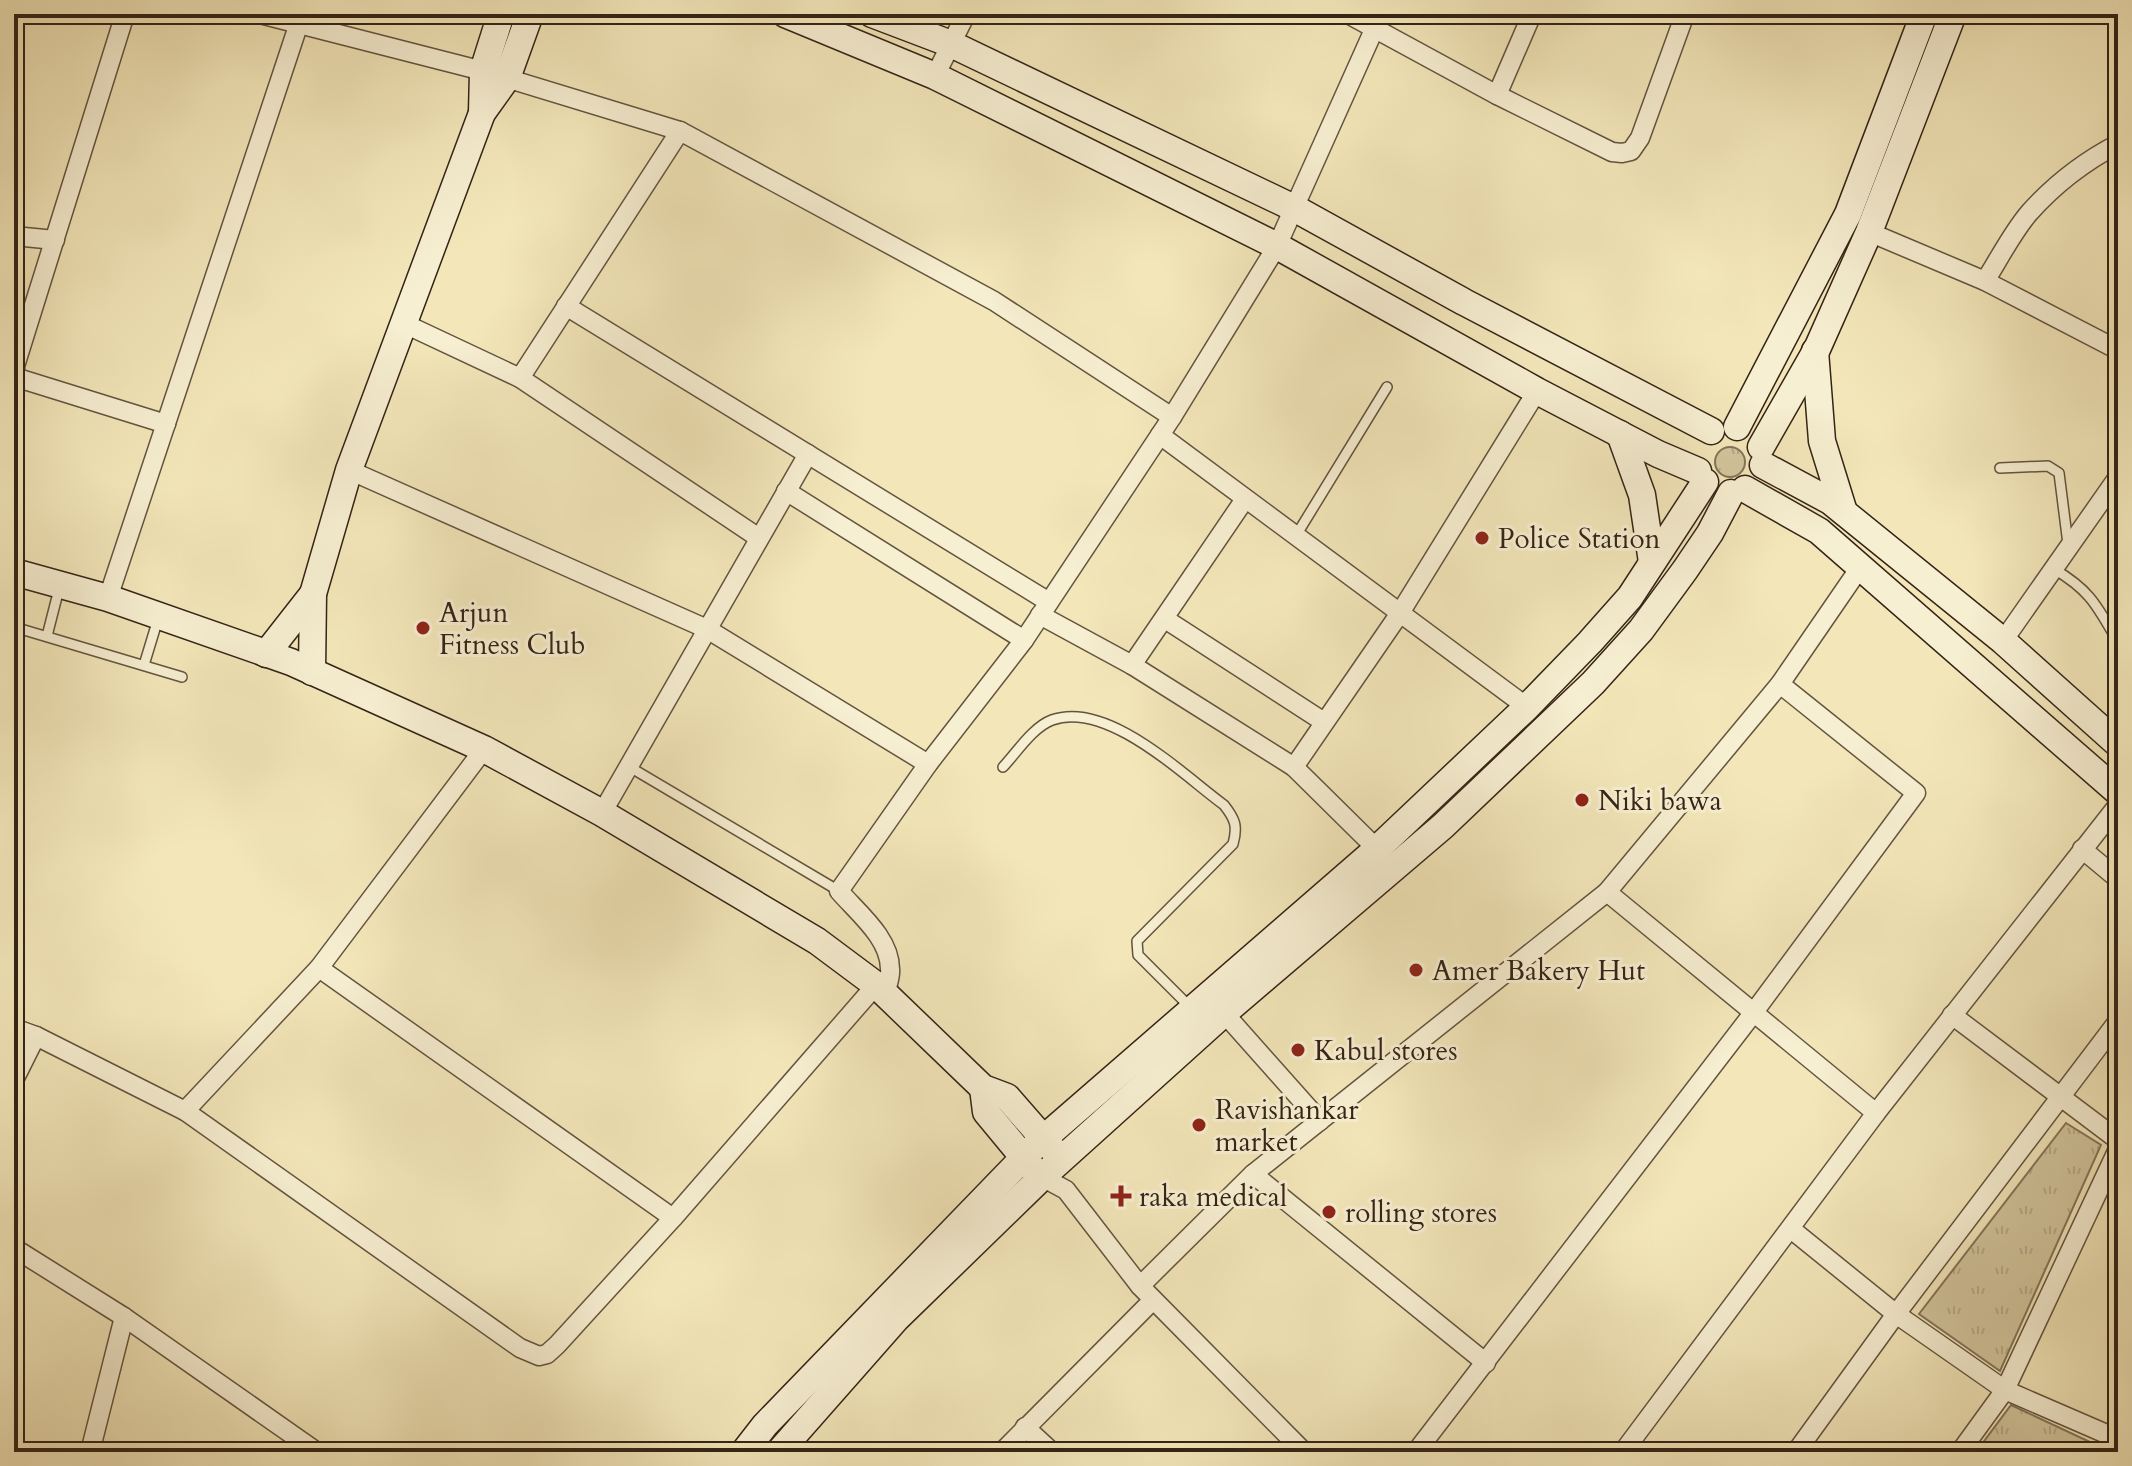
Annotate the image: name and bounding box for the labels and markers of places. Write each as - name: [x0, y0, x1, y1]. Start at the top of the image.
- place label: Police Station: [1498, 520, 1661, 558]
- marker: Police Station: [1473, 529, 1491, 547]
- place label: Arjun Fitness Club: [439, 594, 585, 664]
- marker: Arjun Fitness Club: [414, 619, 432, 637]
- place label: Niki bawa: [1598, 782, 1722, 820]
- marker: Niki bawa: [1573, 791, 1591, 809]
- place label: Amer Bakery Hut: [1432, 952, 1645, 990]
- marker: Amer Bakery Hut: [1407, 961, 1425, 979]
- place label: Kabul stores: [1314, 1032, 1458, 1070]
- marker: Kabul stores: [1289, 1041, 1307, 1059]
- place label: Ravishankar market: [1215, 1091, 1359, 1161]
- marker: Ravishankar market: [1190, 1116, 1208, 1134]
- place label: raka medical: [1139, 1178, 1287, 1216]
- marker: raka medical: [1110, 1185, 1132, 1207]
- place label: rolling stores: [1345, 1194, 1497, 1232]
- marker: rolling stores: [1320, 1203, 1338, 1221]

